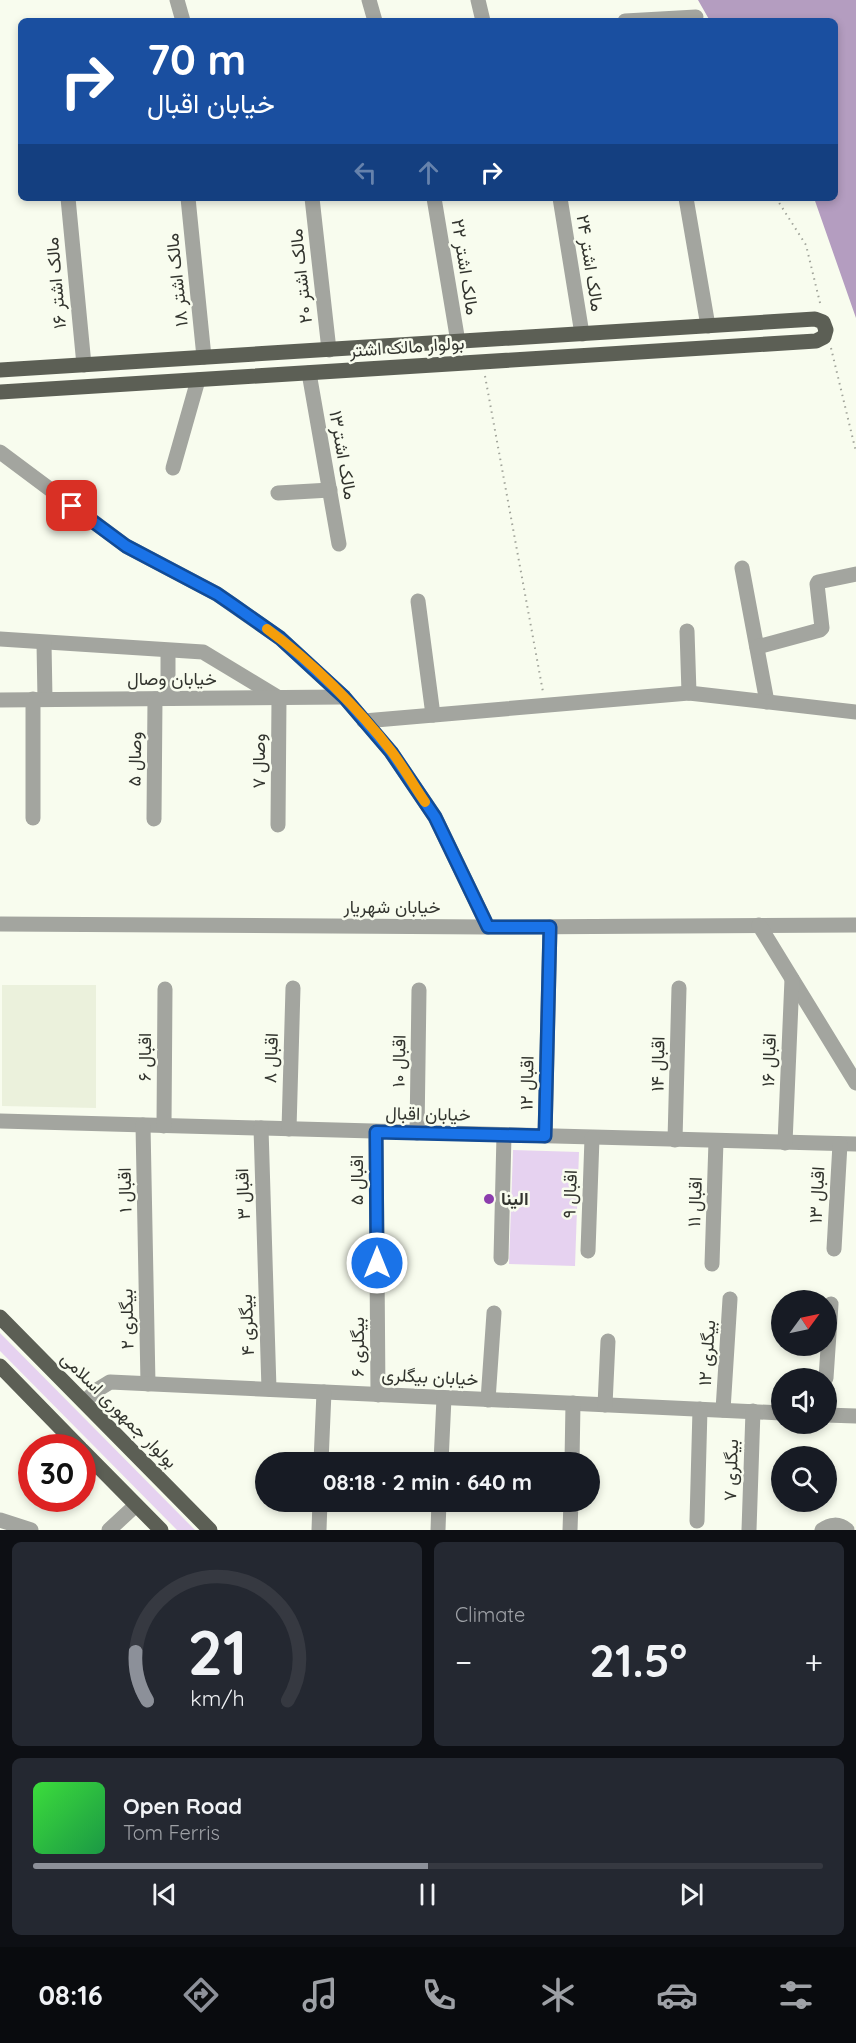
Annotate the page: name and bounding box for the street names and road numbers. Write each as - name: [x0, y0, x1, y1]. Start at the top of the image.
- street label: مالک اشتر ۲۴: [571, 213, 610, 313]
- street label: مالک اشتر ۲۲: [447, 217, 484, 317]
- street label: مالک اشتر ۲۰: [284, 228, 317, 325]
- street label: مالک اشتر ۱۸: [160, 232, 193, 328]
- street label: مالک اشتر ۱۶: [40, 236, 71, 330]
- street label: بولوار مالک اشتر: [348, 331, 465, 362]
- street label: مالک اشتر۱۳: [324, 408, 363, 501]
- street label: خیابان وصال: [127, 667, 217, 690]
- street label: وصال ۵: [123, 731, 146, 787]
- street label: وصال ۷: [247, 734, 270, 788]
- street label: خیابان شهریار: [342, 895, 441, 918]
- street label: اقبال ۸: [258, 1032, 283, 1084]
- street label: اقبال ۶: [133, 1033, 156, 1081]
- street label: اقبال ۱۶: [756, 1033, 781, 1087]
- street label: اقبال ۱۰: [387, 1035, 410, 1087]
- street label: اقبال ۱۴: [646, 1036, 669, 1092]
- street label: اقبال ۱۲: [515, 1056, 538, 1110]
- street label: خیابان اقبال: [385, 1101, 471, 1126]
- street label: اقبال ۵: [345, 1155, 368, 1205]
- street label: اقبال ۱۳: [804, 1166, 829, 1224]
- street label: اقبال ۱: [113, 1167, 136, 1213]
- street label: اقبال ۳: [230, 1168, 255, 1220]
- street label: اقبال ۹: [557, 1169, 582, 1219]
- street label: اقبال ۱۱: [682, 1177, 707, 1227]
- street label: بیگلری ۲: [114, 1288, 139, 1350]
- street label: بیگلری ۴: [234, 1294, 259, 1356]
- street label: بیگلری ۶: [346, 1317, 369, 1377]
- street label: بیگلری ۱۲: [693, 1319, 720, 1387]
- street label: بولوار جمهوری اسلامی: [56, 1346, 183, 1473]
- street label: خیابان بیگلری: [381, 1362, 479, 1391]
- street label: بیگلری ۷: [718, 1439, 743, 1501]

